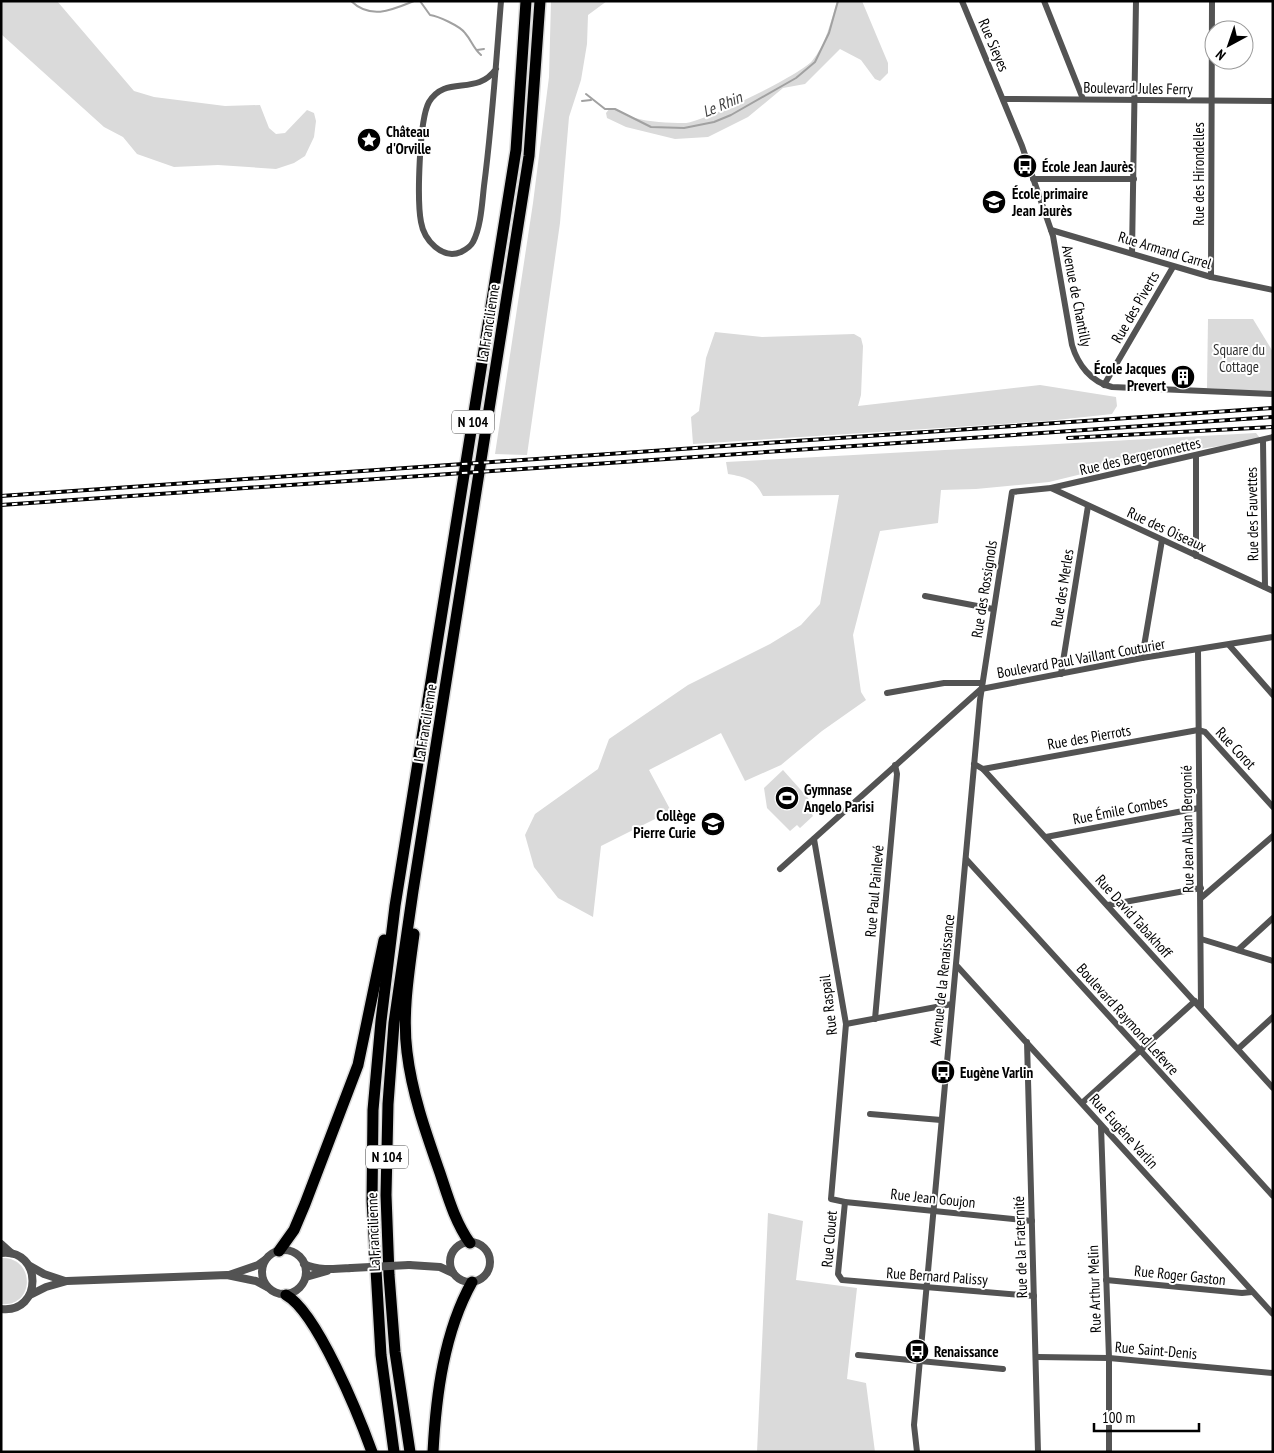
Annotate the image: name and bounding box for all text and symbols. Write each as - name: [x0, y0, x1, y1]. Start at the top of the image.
- street label: Rue Sieyes: [974, 16, 1014, 74]
- north arrow: [1204, 20, 1254, 70]
- text: N: [1212, 46, 1229, 64]
- street label: Boulevard Jules Ferry: [1083, 78, 1193, 98]
- water label: Le Rhin: [699, 86, 746, 121]
- place label: Château d'Orville: [386, 122, 431, 158]
- street label: Rue des Hirondelles: [1189, 122, 1208, 226]
- place icon: Château d'Orville: [356, 127, 382, 153]
- bus stop icon: École Jean Jaurès: [1012, 153, 1038, 179]
- place label: École Jean Jaurès: [1042, 157, 1133, 176]
- place label: École primaire Jean Jaurès: [1011, 184, 1088, 220]
- school or university icon: École primaire Jean Jaurès: [981, 189, 1007, 215]
- street label: Rue Armand Carrel: [1116, 227, 1214, 273]
- street label: Avenue de Chantilly: [1058, 244, 1096, 349]
- street label: Rue des Piverts: [1107, 268, 1163, 346]
- street label: La Francilienne: [472, 283, 504, 363]
- park label: Square du Cottage: [1213, 340, 1265, 376]
- place label: École Jacques Prevert: [1094, 359, 1167, 395]
- building icon: École Jacques Prevert: [1170, 364, 1196, 390]
- road number: N 104: [452, 411, 494, 434]
- street label: Rue des Bergeronnettes: [1078, 433, 1202, 479]
- street label: Rue des Fauvettes: [1242, 467, 1262, 561]
- street label: Rue des Oiseaux: [1124, 502, 1210, 556]
- street label: Rue des Rossignols: [967, 539, 1001, 639]
- street label: Rue des Merles: [1046, 548, 1078, 628]
- street label: Boulevard Paul Vaillant Couturier: [995, 634, 1167, 682]
- street label: La Francilienne: [409, 683, 441, 763]
- street label: Rue des Pierrots: [1046, 720, 1132, 754]
- street label: Rue Corot: [1212, 723, 1260, 773]
- street label: Rue Jean Alban Bergonié: [1176, 765, 1198, 893]
- place label: Gymnase Angelo Parisi: [803, 780, 874, 816]
- sports icon: Gymnase Angelo Parisi: [774, 785, 800, 811]
- street label: Rue Émile Combes: [1071, 792, 1169, 828]
- place label: Collège Pierre Curie: [633, 806, 696, 842]
- school or university icon: Collège Pierre Curie: [700, 811, 726, 837]
- street label: Rue Paul Painlevé: [861, 844, 887, 938]
- street label: Rue David Tabakhoff: [1092, 870, 1177, 962]
- street label: Avenue de la Renaissance: [926, 913, 958, 1047]
- street label: Boulevard Raymond Lefevre: [1073, 959, 1183, 1079]
- street label: Rue Raspail: [815, 973, 841, 1036]
- bus stop icon: Eugène Varlin: [930, 1059, 956, 1085]
- place label: Eugène Varlin: [960, 1063, 1033, 1082]
- street label: Rue Eugène Varlin: [1085, 1090, 1163, 1172]
- road number: N 104: [366, 1146, 408, 1168]
- street label: Rue Jean Goujon: [890, 1184, 976, 1212]
- street label: La Francilienne: [362, 1192, 384, 1272]
- street label: Rue de la Fraternité: [1009, 1196, 1031, 1298]
- street label: Rue Clouet: [817, 1210, 841, 1268]
- street label: Rue Arthur Melin: [1083, 1245, 1105, 1333]
- street label: Rue Roger Gaston: [1133, 1261, 1227, 1289]
- street label: Rue Bernard Palissy: [886, 1263, 989, 1289]
- street label: Rue Saint-Denis: [1114, 1337, 1198, 1363]
- bus stop icon: Renaissance: [904, 1338, 930, 1364]
- place label: Renaissance: [934, 1342, 999, 1361]
- scale bar: [1094, 1400, 1199, 1432]
- text: 100 m: [1102, 1408, 1135, 1427]

